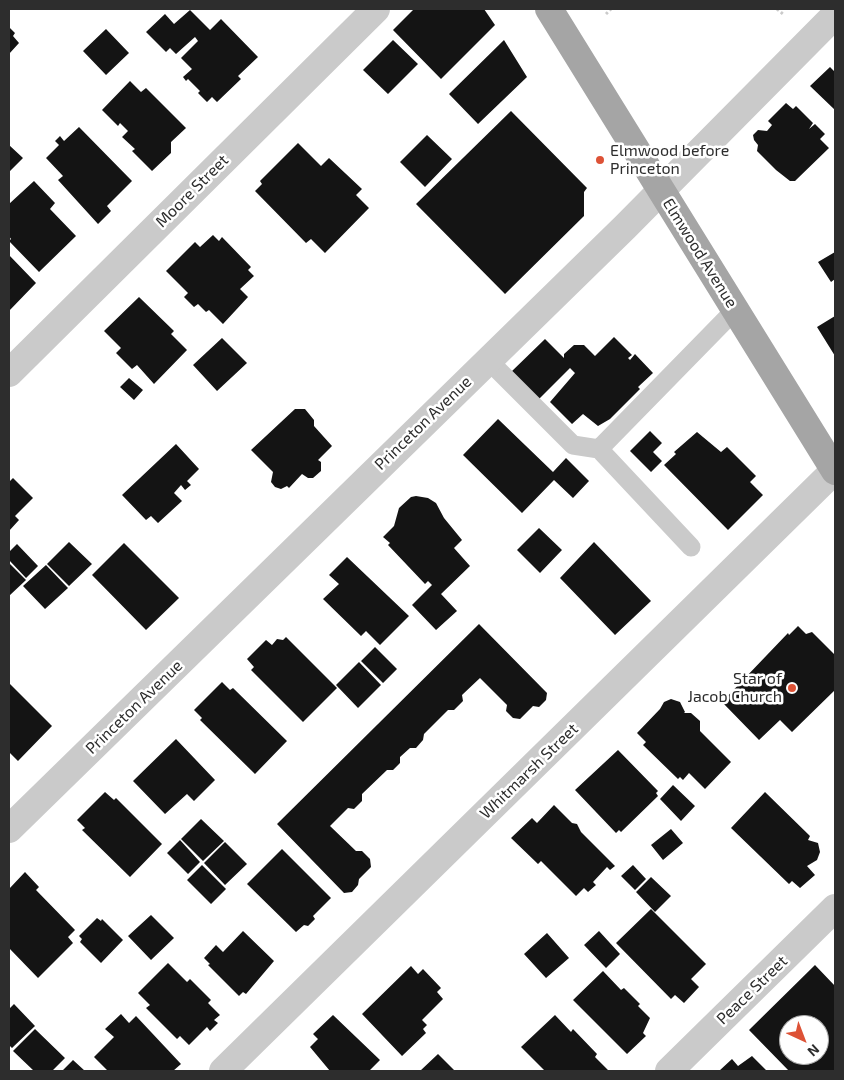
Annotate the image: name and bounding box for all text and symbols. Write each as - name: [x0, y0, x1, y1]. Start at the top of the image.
- place label: Elmwood before Princeton: [610, 141, 729, 179]
- street label: Moore Street: [152, 151, 232, 231]
- marker: Elmwood before Princeton: [594, 154, 606, 166]
- street label: Elmwood Avenue: [659, 195, 741, 311]
- street label: Princeton Avenue: [371, 372, 475, 474]
- street label: Princeton Avenue: [82, 656, 186, 758]
- place label: Star of Jacob Church: [687, 669, 782, 707]
- marker: Star of Jacob Church: [786, 682, 798, 694]
- street label: Whitmarsh Street: [476, 719, 582, 823]
- street label: Peace Street: [713, 951, 791, 1029]
- north arrow: [779, 1015, 829, 1065]
- text: N: [804, 1041, 823, 1060]

